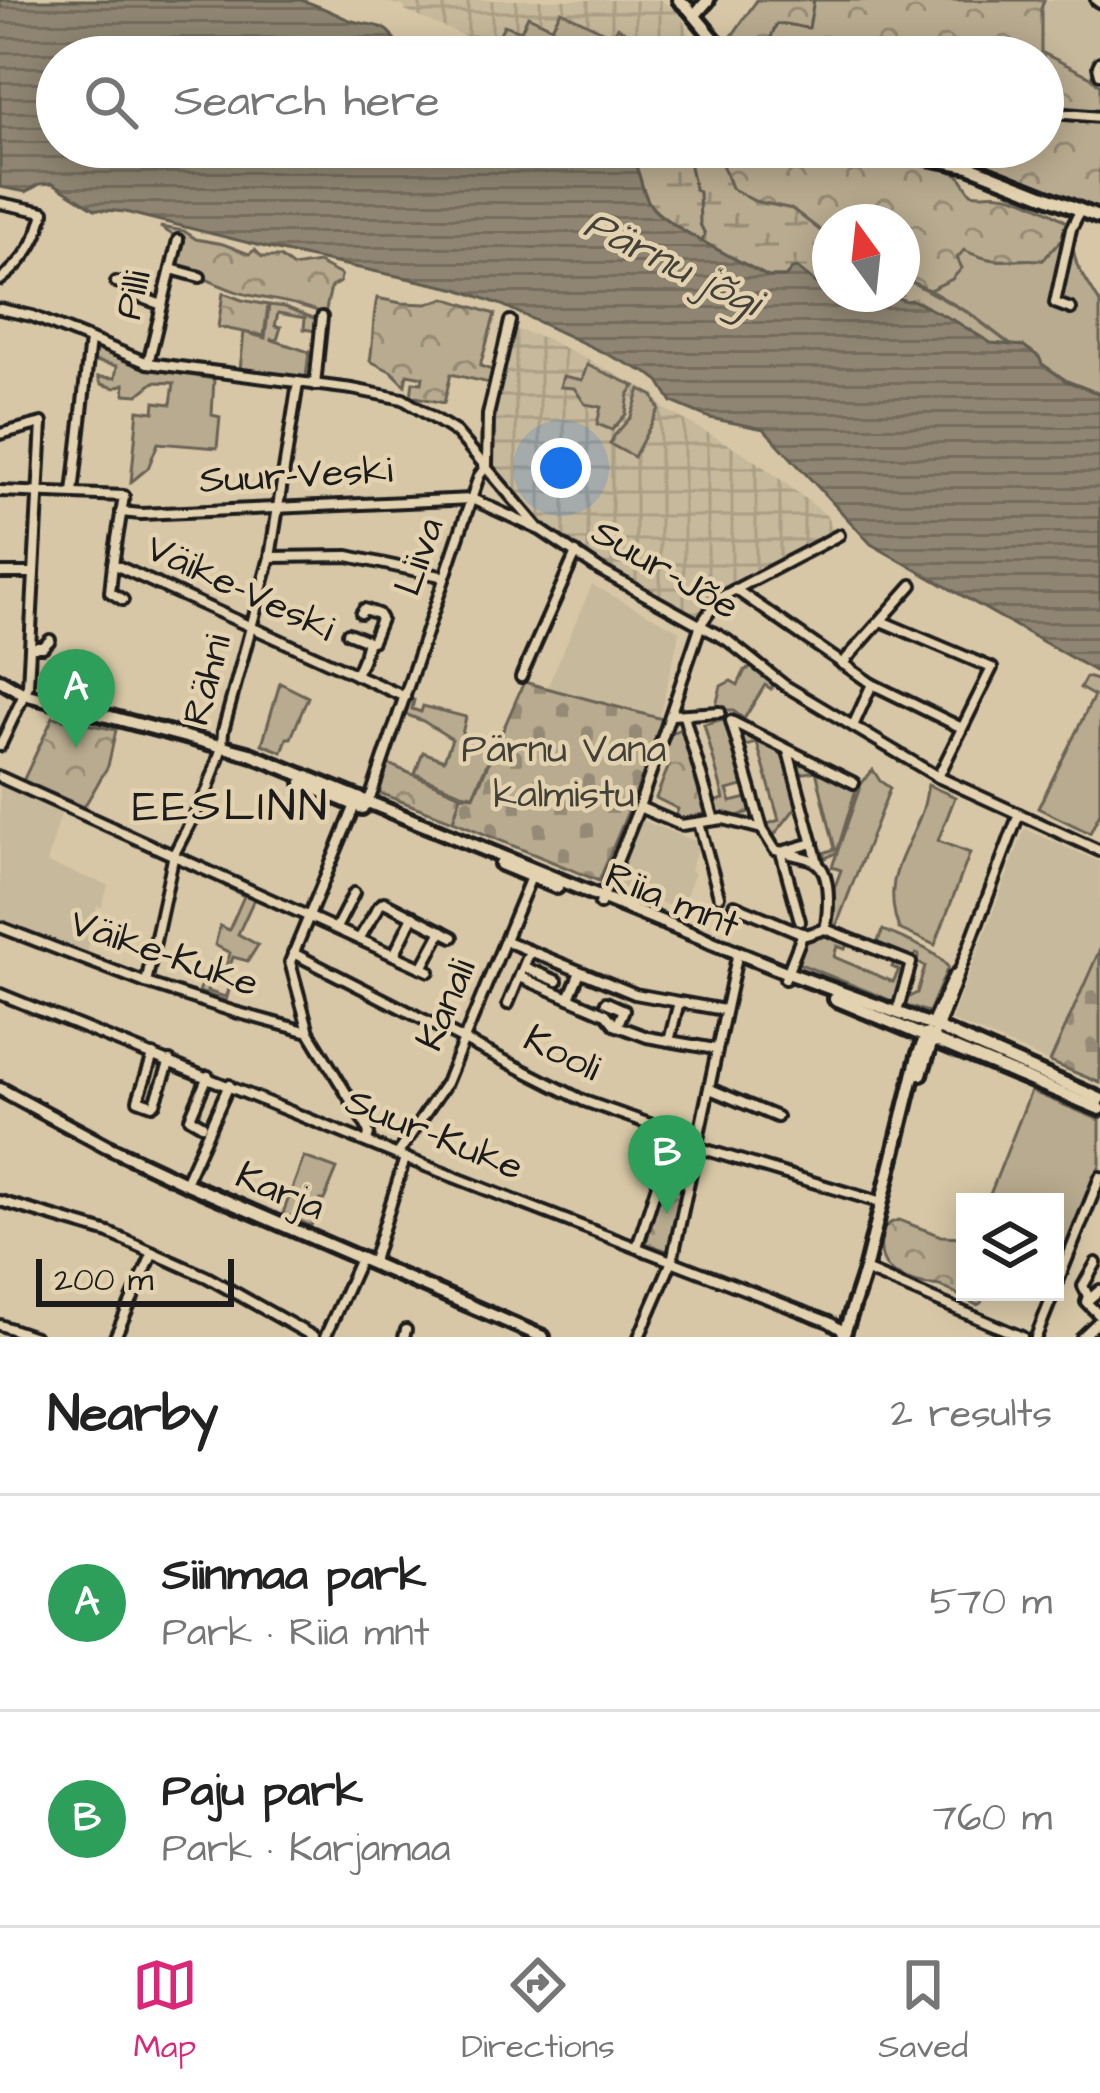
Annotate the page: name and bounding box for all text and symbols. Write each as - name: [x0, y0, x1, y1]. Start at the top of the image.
- search box: [36, 36, 1064, 168]
- icon: search: [78, 69, 144, 135]
- text: Search here: [174, 71, 440, 133]
- water label: Pärnu jõgi: [574, 196, 774, 335]
- north arrow: [812, 204, 920, 312]
- street label: Pilli: [102, 265, 166, 325]
- your location: [531, 438, 591, 498]
- street label: Suur-Veski: [198, 444, 394, 508]
- street label: Suur-Jõe: [581, 506, 749, 634]
- street label: Liiva: [382, 511, 458, 603]
- street label: Väike-Veski: [137, 522, 343, 656]
- street label: Rähni: [170, 628, 246, 732]
- pin: A: [37, 649, 115, 748]
- park label: Pärnu Vana kalmistu: [462, 724, 667, 823]
- district label: EESLINN: [132, 776, 330, 838]
- street label: Riia mnt: [597, 850, 748, 952]
- street label: Väike-Kuke: [63, 897, 265, 1011]
- street label: Kanali: [404, 951, 490, 1059]
- street label: Kooli: [514, 1012, 610, 1096]
- street label: Suur-Kuke: [337, 1075, 531, 1195]
- pin: B: [628, 1115, 706, 1214]
- street label: Karja: [227, 1149, 333, 1235]
- map controls: [956, 1193, 1064, 1301]
- button: layers: [956, 1193, 1064, 1301]
- scale bar: [36, 1253, 234, 1306]
- text: 200 m: [54, 1257, 153, 1303]
- text: Nearby: [48, 1380, 218, 1451]
- text: 2 results: [891, 1388, 1052, 1442]
- text: Siinmaa park: [162, 1545, 426, 1607]
- text: A: [75, 1576, 99, 1630]
- text: 570 m: [930, 1576, 1052, 1630]
- text: Park · Riia mnt: [162, 1607, 430, 1661]
- text: Paju park: [162, 1761, 363, 1823]
- text: B: [73, 1792, 101, 1846]
- text: 760 m: [933, 1792, 1052, 1846]
- text: Park · Karjamaa: [162, 1823, 451, 1877]
- tab: Map: [132, 1952, 198, 2070]
- tab: Directions: [461, 1952, 615, 2070]
- tab: Saved: [878, 1952, 968, 2070]

